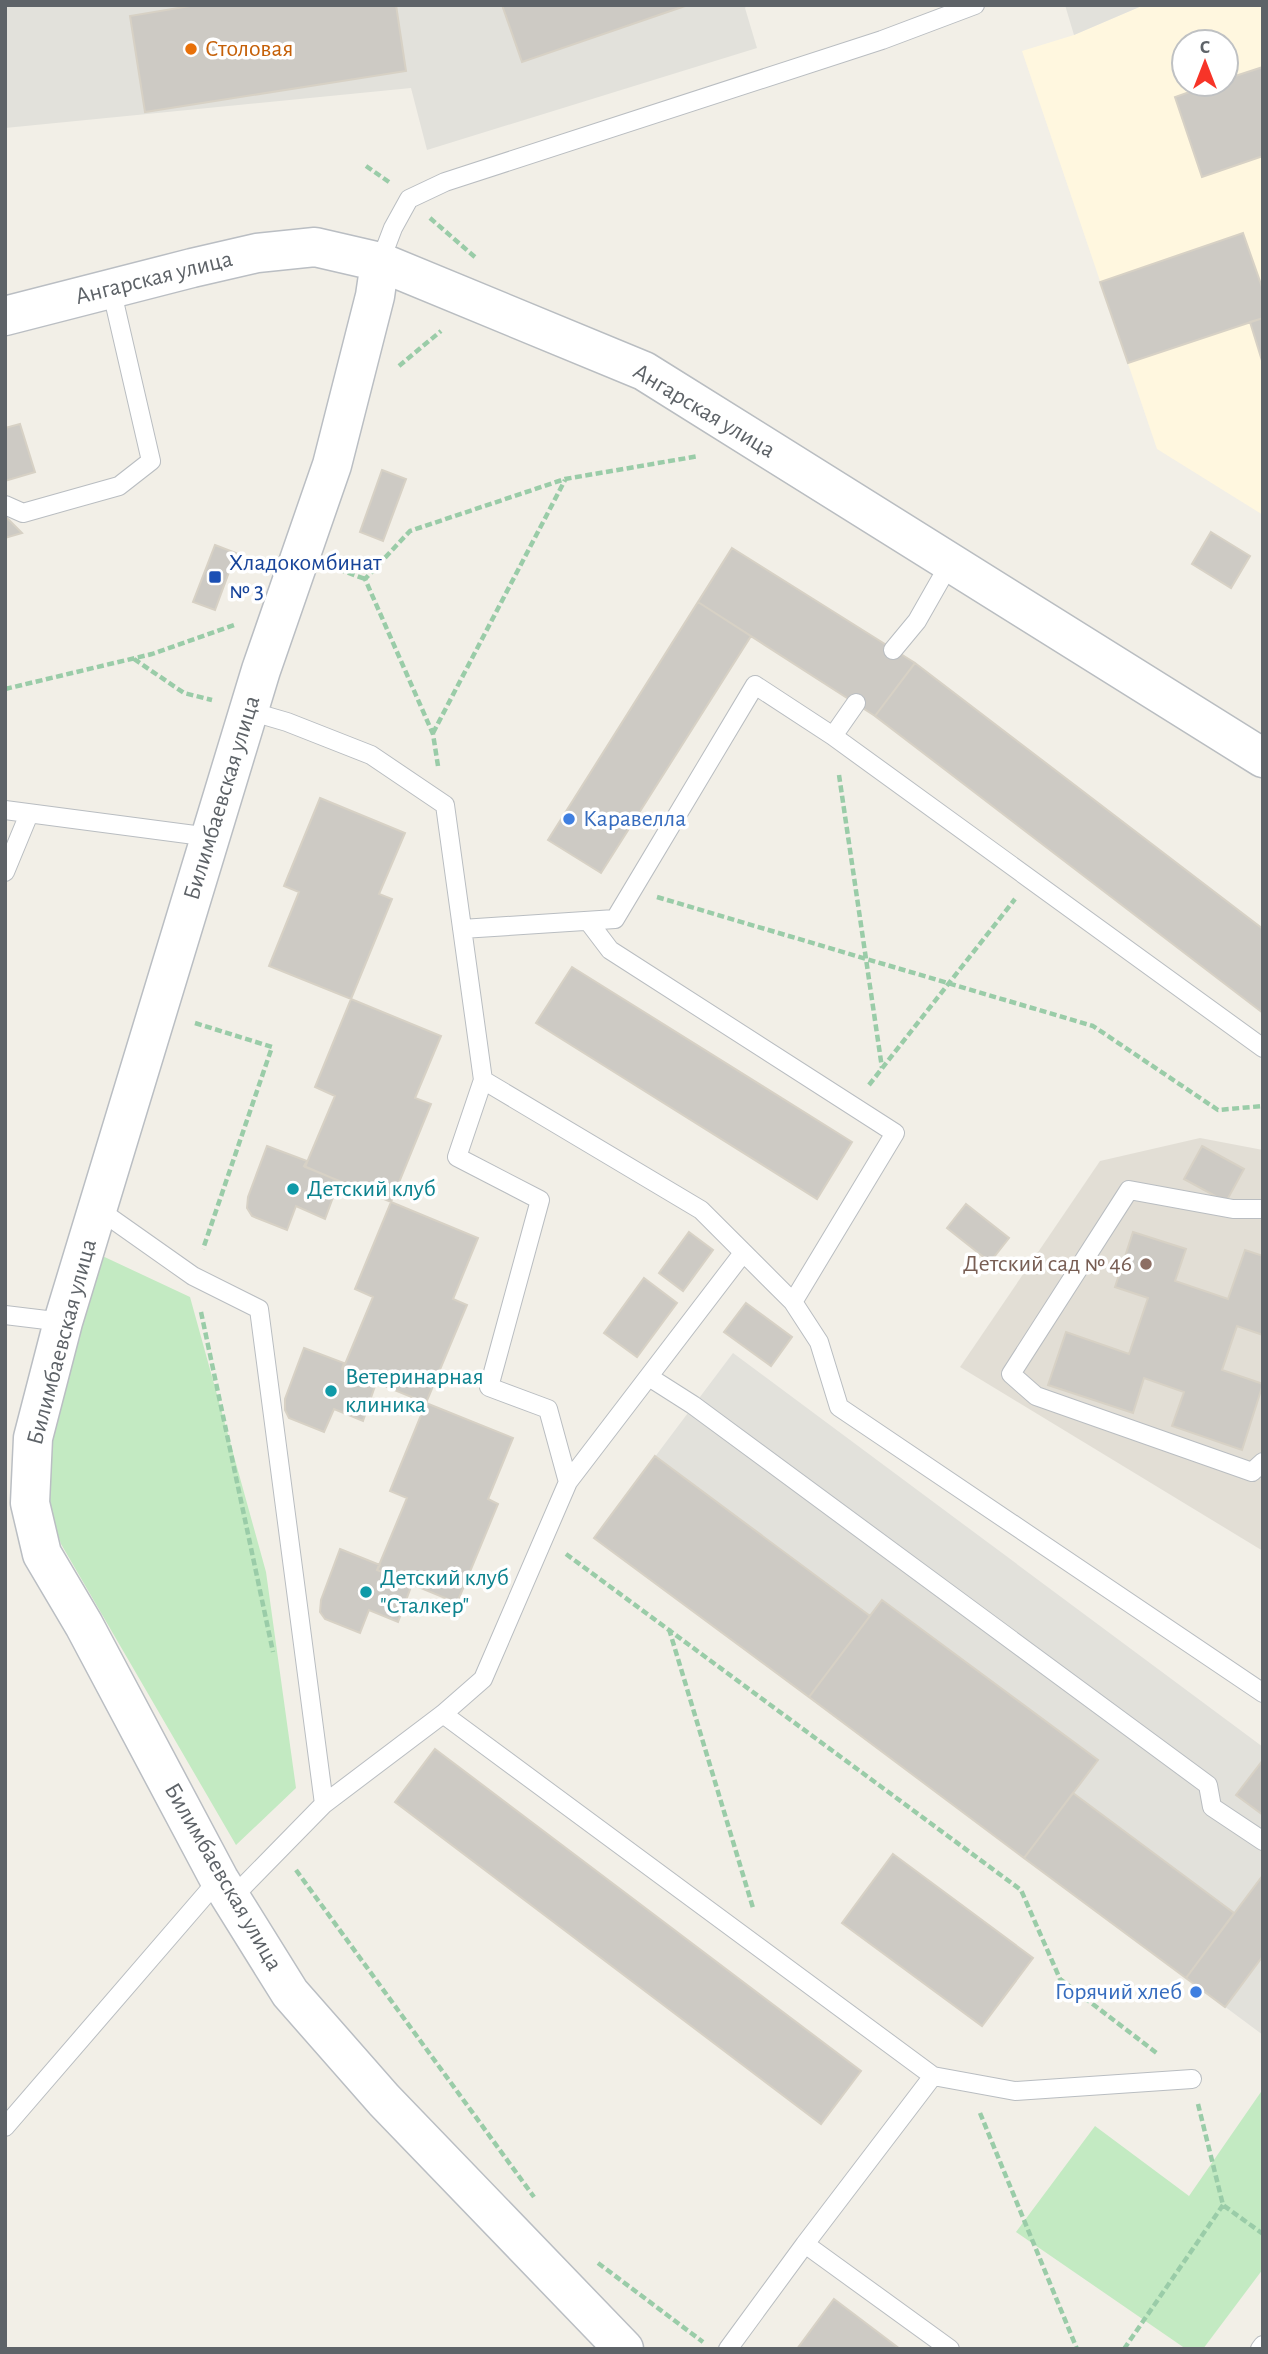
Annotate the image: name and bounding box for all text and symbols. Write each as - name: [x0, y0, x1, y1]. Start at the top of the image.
- north arrow: [1170, 28, 1240, 98]
- place label: Столовая: [205, 37, 293, 61]
- text: С: [1200, 38, 1210, 57]
- marker: Столовая: [183, 41, 199, 57]
- street label: Ангарская улица: [73, 247, 235, 309]
- street label: Ангарская улица: [629, 359, 779, 463]
- place label: Хладокомбинат № 3: [229, 551, 382, 603]
- marker: Хладокомбинат № 3: [207, 569, 223, 585]
- street label: Билимбаевская улица: [179, 693, 265, 903]
- place label: Каравелла: [583, 807, 686, 831]
- marker: Каравелла: [561, 811, 577, 827]
- place label: Детский клуб: [307, 1177, 436, 1201]
- marker: Детский клуб: [285, 1181, 301, 1197]
- street label: Билимбаевская улица: [23, 1236, 101, 1448]
- place label: Детский сад № 46: [963, 1252, 1132, 1276]
- marker: Детский сад № 46: [1138, 1256, 1154, 1272]
- place label: Ветеринарная клиника: [345, 1365, 484, 1417]
- marker: Ветеринарная клиника: [323, 1383, 339, 1399]
- place label: Детский клуб "Сталкер": [380, 1566, 509, 1618]
- marker: Детский клуб "Сталкер": [358, 1584, 374, 1600]
- street label: Билимбаевская улица: [160, 1779, 286, 1975]
- place label: Горячий хлеб: [1055, 1980, 1182, 2004]
- marker: Горячий хлеб: [1188, 1984, 1204, 2000]

